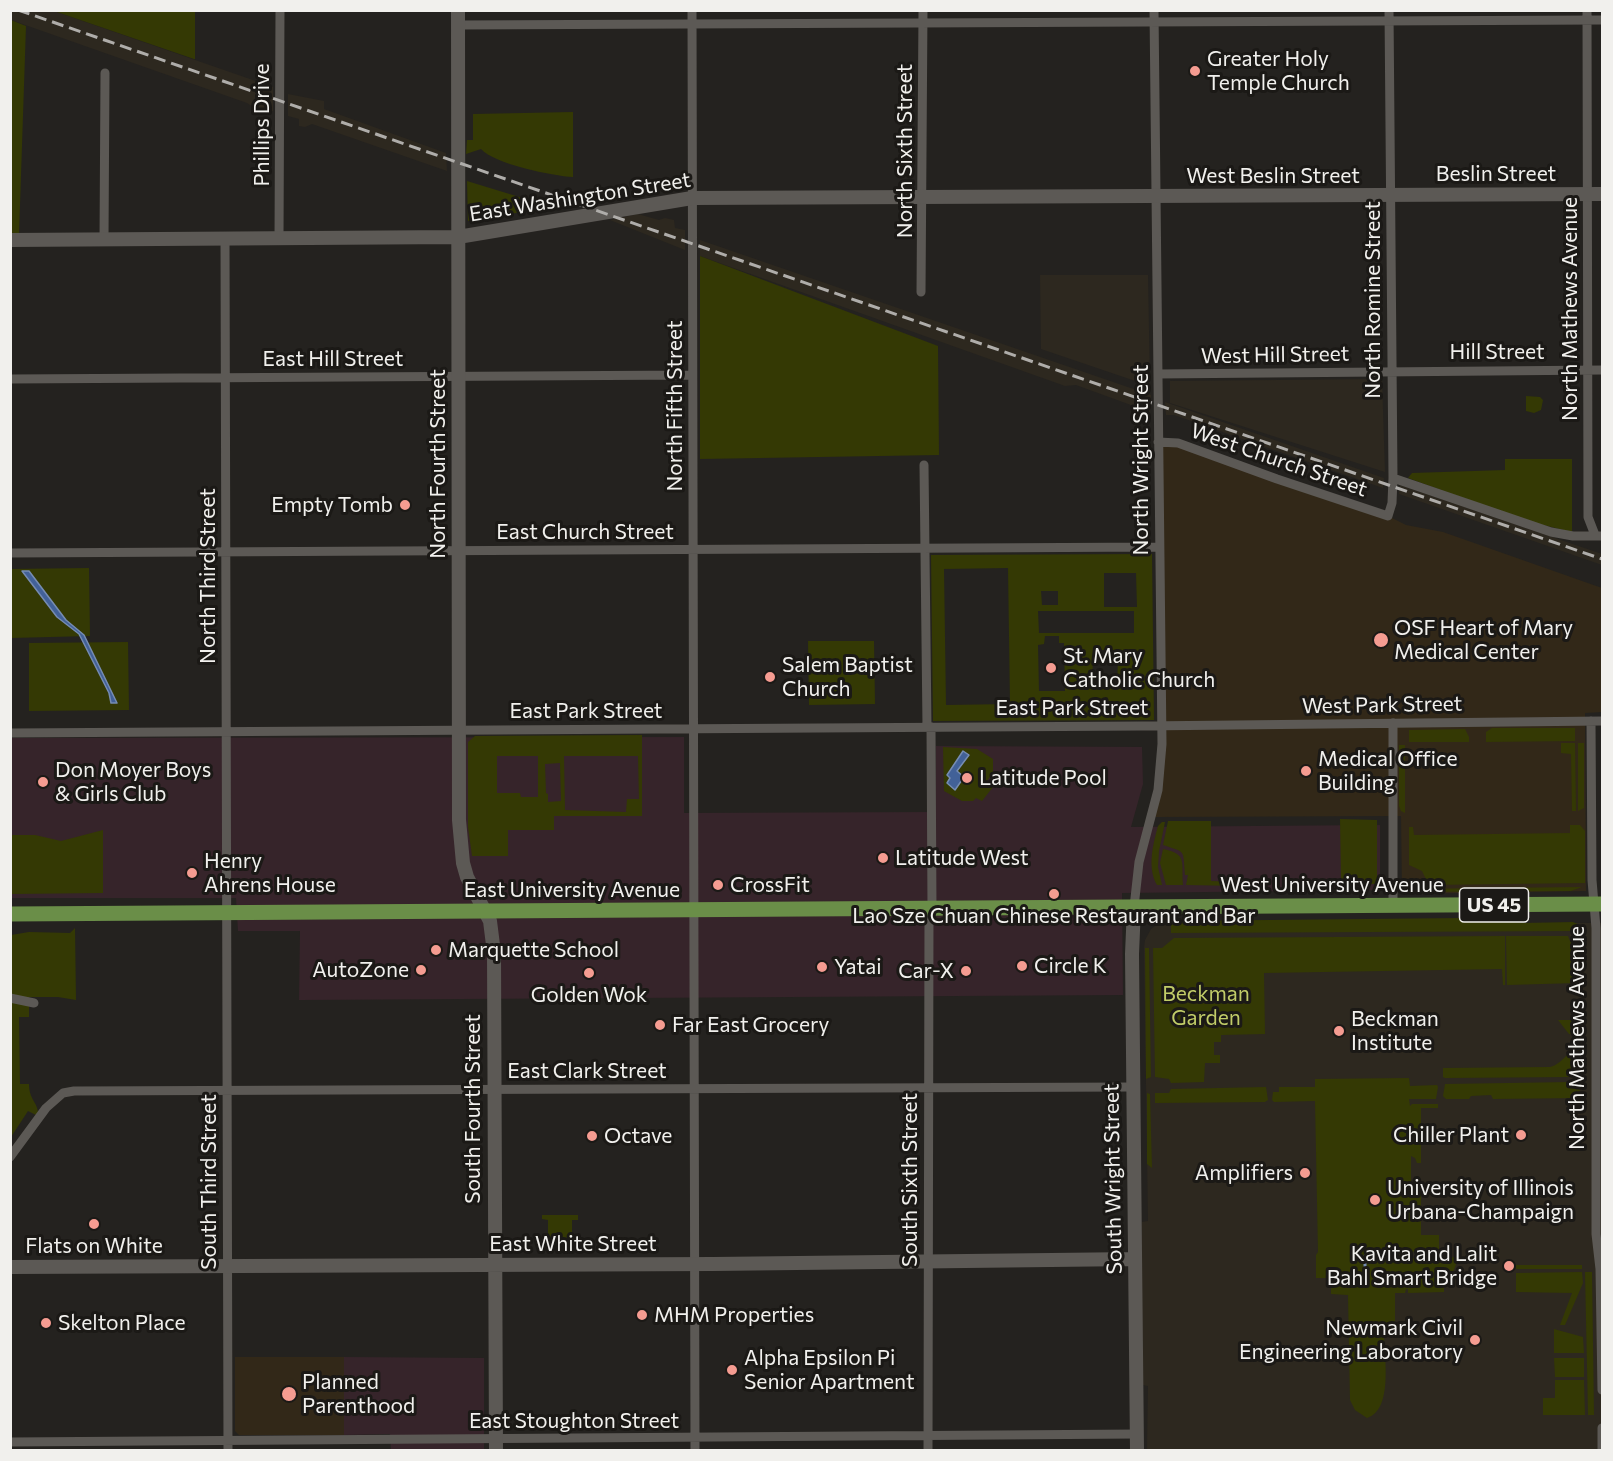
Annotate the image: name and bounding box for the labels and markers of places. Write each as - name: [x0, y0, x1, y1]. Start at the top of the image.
- place label: Greater Holy Temple Church: [1207, 46, 1350, 96]
- marker: Greater Holy Temple Church: [1188, 64, 1202, 78]
- place label: Empty Tomb: [271, 492, 393, 518]
- marker: Empty Tomb: [398, 498, 412, 512]
- place label: OSF Heart of Mary Medical Center: [1394, 615, 1573, 665]
- marker: OSF Heart of Mary Medical Center: [1372, 631, 1390, 649]
- place label: St. Mary Catholic Church: [1063, 643, 1215, 693]
- place label: Salem Baptist Church: [782, 652, 913, 702]
- marker: St. Mary Catholic Church: [1044, 661, 1058, 675]
- marker: Salem Baptist Church: [763, 670, 777, 684]
- place label: Medical Office Building: [1318, 746, 1458, 796]
- place label: Don Moyer Boys & Girls Club: [55, 757, 211, 807]
- marker: Medical Office Building: [1299, 764, 1313, 778]
- place label: Latitude Pool: [979, 765, 1107, 791]
- marker: Latitude Pool: [960, 771, 974, 785]
- marker: Don Moyer Boys & Girls Club: [36, 775, 50, 789]
- place label: Latitude West: [895, 845, 1029, 871]
- place label: Henry Ahrens House: [204, 848, 336, 898]
- marker: Latitude West: [876, 851, 890, 865]
- marker: Henry Ahrens House: [185, 866, 199, 880]
- place label: CrossFit: [730, 872, 810, 898]
- marker: CrossFit: [711, 878, 725, 892]
- marker: Lao Sze Chuan Chinese Restaurant and Bar: [1047, 887, 1061, 901]
- place label: Lao Sze Chuan Chinese Restaurant and Bar: [852, 903, 1256, 929]
- place label: Marquette School: [448, 937, 619, 963]
- marker: Marquette School: [429, 943, 443, 957]
- place label: Circle K: [1034, 953, 1107, 979]
- place label: Yatai: [834, 954, 882, 980]
- place label: AutoZone: [312, 957, 409, 983]
- place label: Car-X: [898, 958, 954, 984]
- marker: Circle K: [1015, 959, 1029, 973]
- marker: Yatai: [815, 960, 829, 974]
- marker: AutoZone: [414, 963, 428, 977]
- marker: Car-X: [959, 964, 973, 978]
- marker: Golden Wok: [582, 966, 596, 980]
- place label: Golden Wok: [531, 982, 647, 1008]
- place label: Beckman Institute: [1351, 1006, 1439, 1056]
- place label: Far East Grocery: [672, 1012, 829, 1038]
- marker: Far East Grocery: [653, 1018, 667, 1032]
- marker: Beckman Institute: [1332, 1024, 1346, 1038]
- place label: Chiller Plant: [1393, 1122, 1509, 1148]
- place label: Octave: [604, 1123, 672, 1149]
- marker: Chiller Plant: [1514, 1128, 1528, 1142]
- marker: Octave: [585, 1129, 599, 1143]
- place label: Amplifiers: [1195, 1160, 1293, 1186]
- marker: Amplifiers: [1298, 1166, 1312, 1180]
- place label: University of Illinois Urbana-Champaign: [1387, 1175, 1574, 1225]
- marker: University of Illinois Urbana-Champaign: [1368, 1193, 1382, 1207]
- marker: Flats on White: [87, 1217, 101, 1231]
- place label: Flats on White: [25, 1233, 163, 1259]
- place label: Kavita and Lalit Bahl Smart Bridge: [1327, 1241, 1497, 1291]
- marker: Kavita and Lalit Bahl Smart Bridge: [1502, 1259, 1516, 1273]
- place label: MHM Properties: [654, 1302, 814, 1328]
- marker: MHM Properties: [635, 1308, 649, 1322]
- place label: Skelton Place: [58, 1310, 186, 1336]
- place label: Newmark Civil Engineering Laboratory: [1239, 1315, 1463, 1365]
- marker: Skelton Place: [39, 1316, 53, 1330]
- marker: Newmark Civil Engineering Laboratory: [1468, 1333, 1482, 1347]
- place label: Alpha Epsilon Pi Senior Apartment: [744, 1345, 915, 1395]
- marker: Alpha Epsilon Pi Senior Apartment: [725, 1363, 739, 1377]
- place label: Planned Parenthood: [302, 1369, 415, 1419]
- marker: Planned Parenthood: [280, 1385, 298, 1403]

